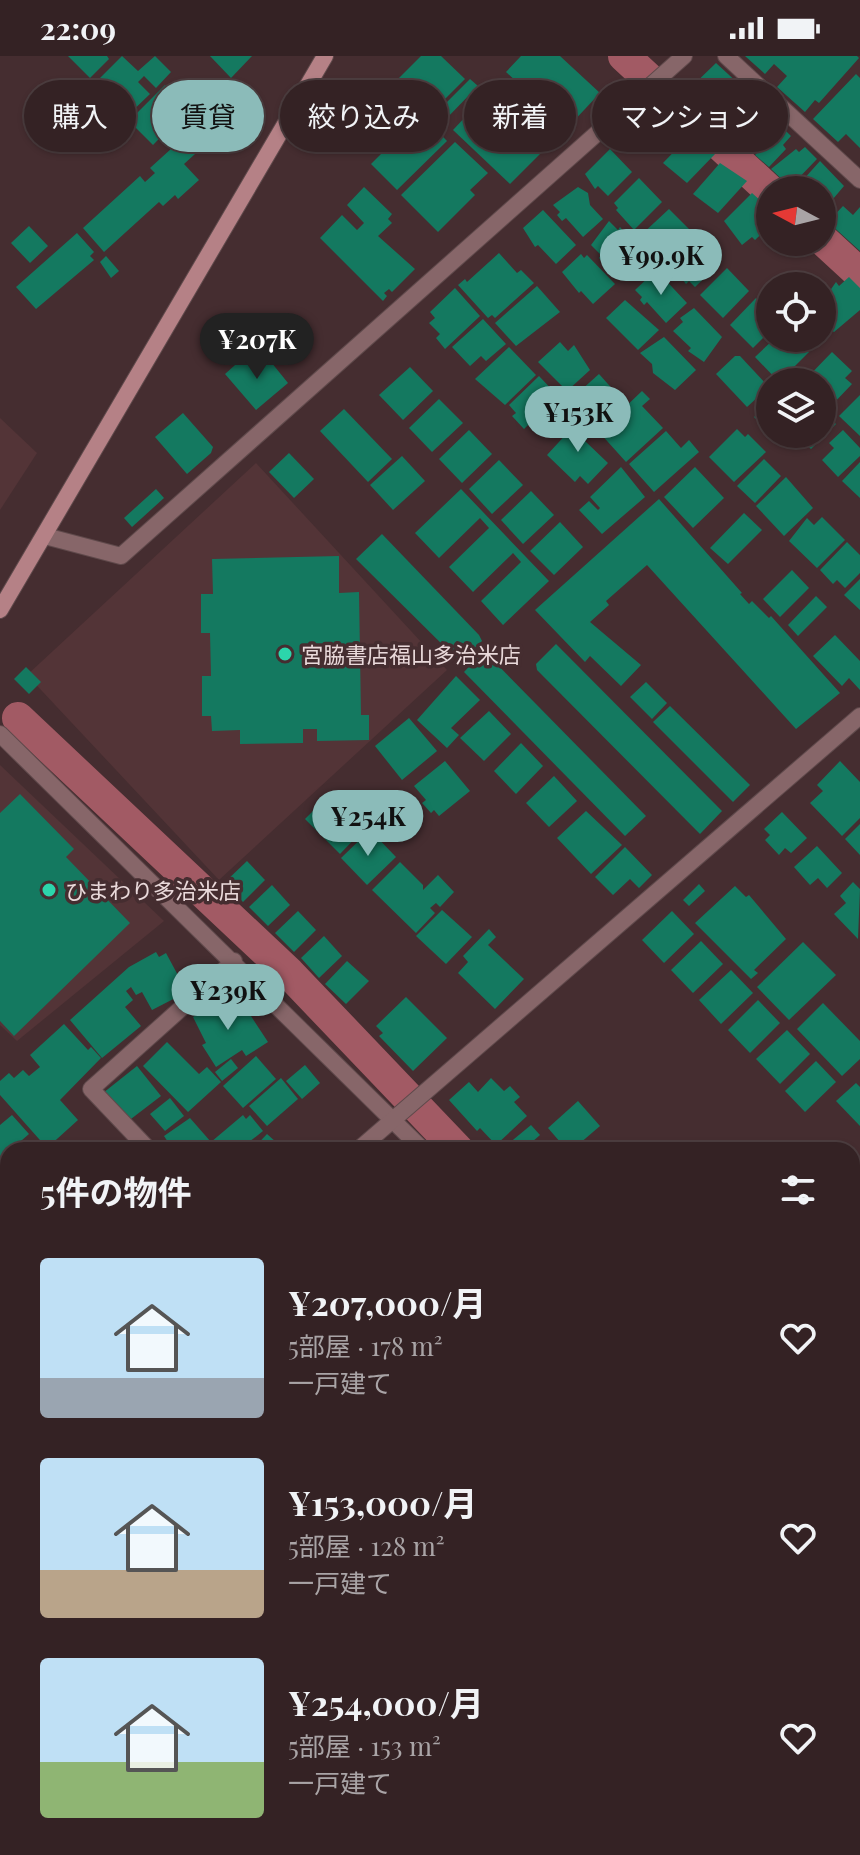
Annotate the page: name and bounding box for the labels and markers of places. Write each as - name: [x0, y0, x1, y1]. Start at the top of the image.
- pin: ¥99.9K: [596, 229, 726, 297]
- pin: ¥207K: [201, 313, 313, 381]
- pin: ¥153K: [522, 386, 634, 454]
- place label: 宮脇書店福山多治米店: [301, 639, 521, 669]
- marker: 宮脇書店福山多治米店: [276, 645, 294, 663]
- pin: ¥254K: [312, 790, 424, 858]
- place label: ひまわり多治米店: [65, 875, 241, 905]
- marker: ひまわり多治米店: [40, 881, 58, 899]
- pin: ¥239K: [172, 964, 284, 1032]

